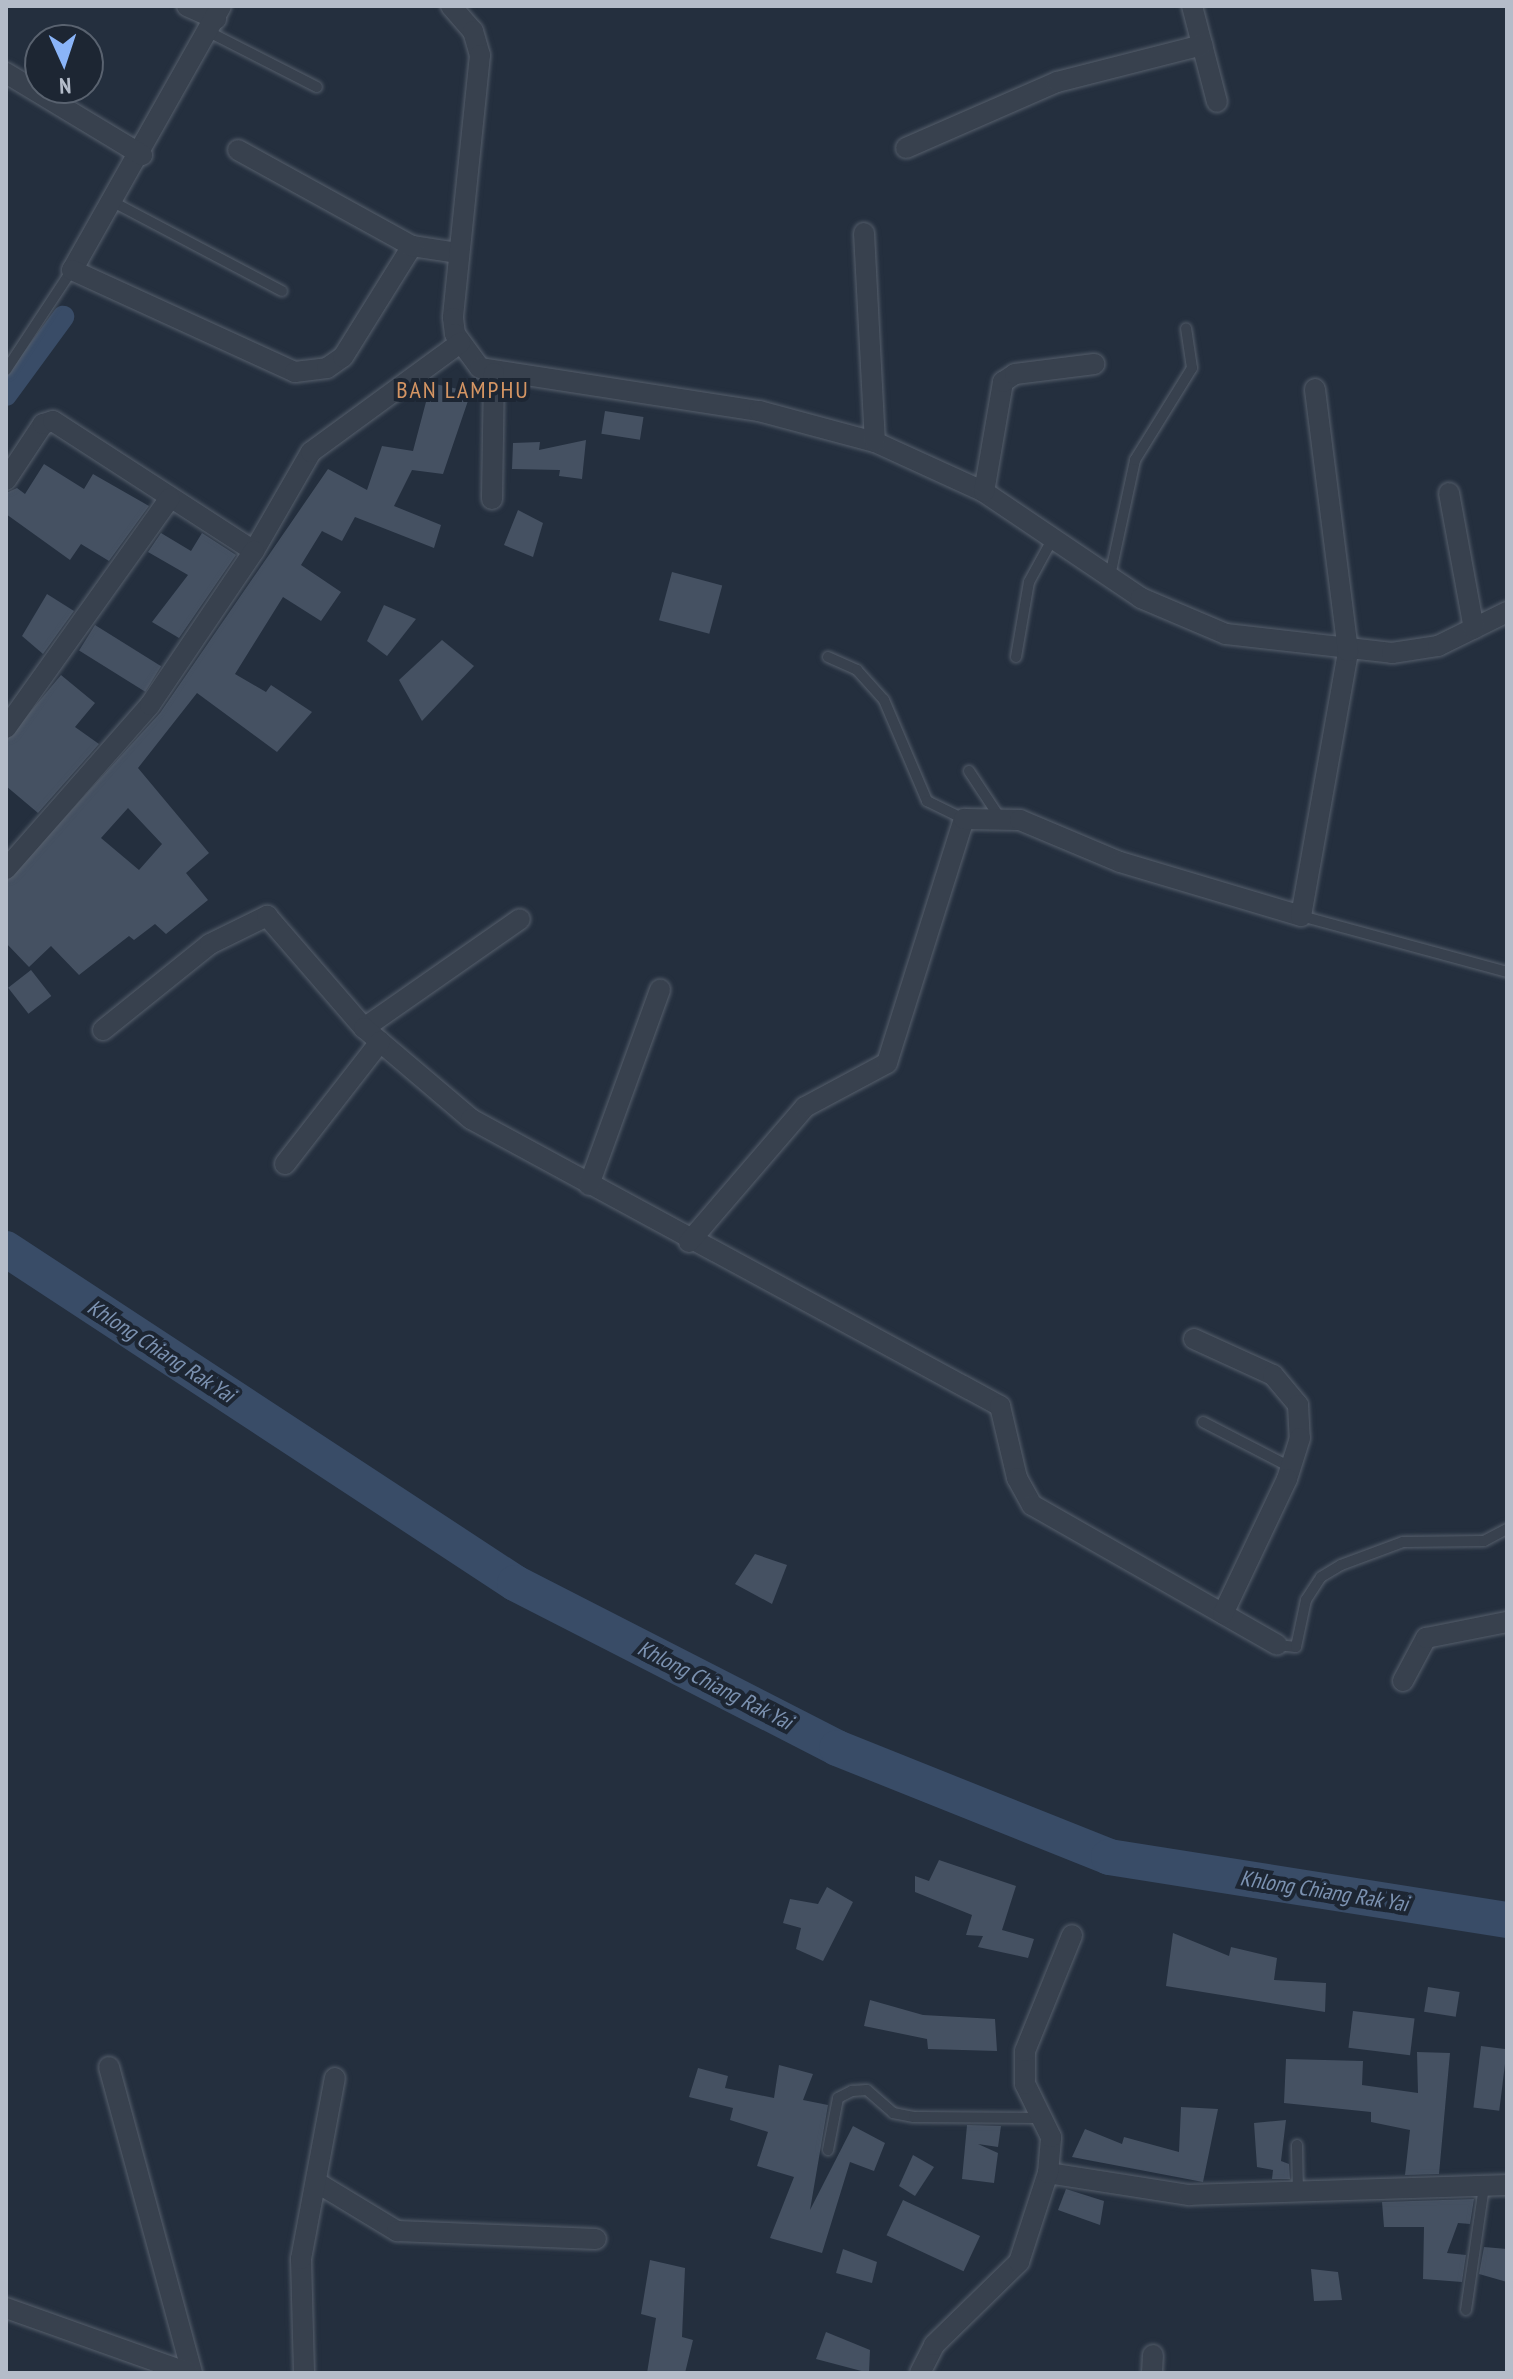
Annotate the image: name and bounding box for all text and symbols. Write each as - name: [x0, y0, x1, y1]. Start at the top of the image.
- north arrow: [24, 24, 104, 104]
- text: N: [58, 72, 72, 100]
- district label: BAN LAMPHU: [396, 376, 530, 404]
- water label: Khlong Chiang Rak Yai: [82, 1293, 240, 1409]
- water label: Khlong Chiang Rak Yai: [633, 1634, 797, 1736]
- water label: Khlong Chiang Rak Yai: [1237, 1865, 1411, 1917]

